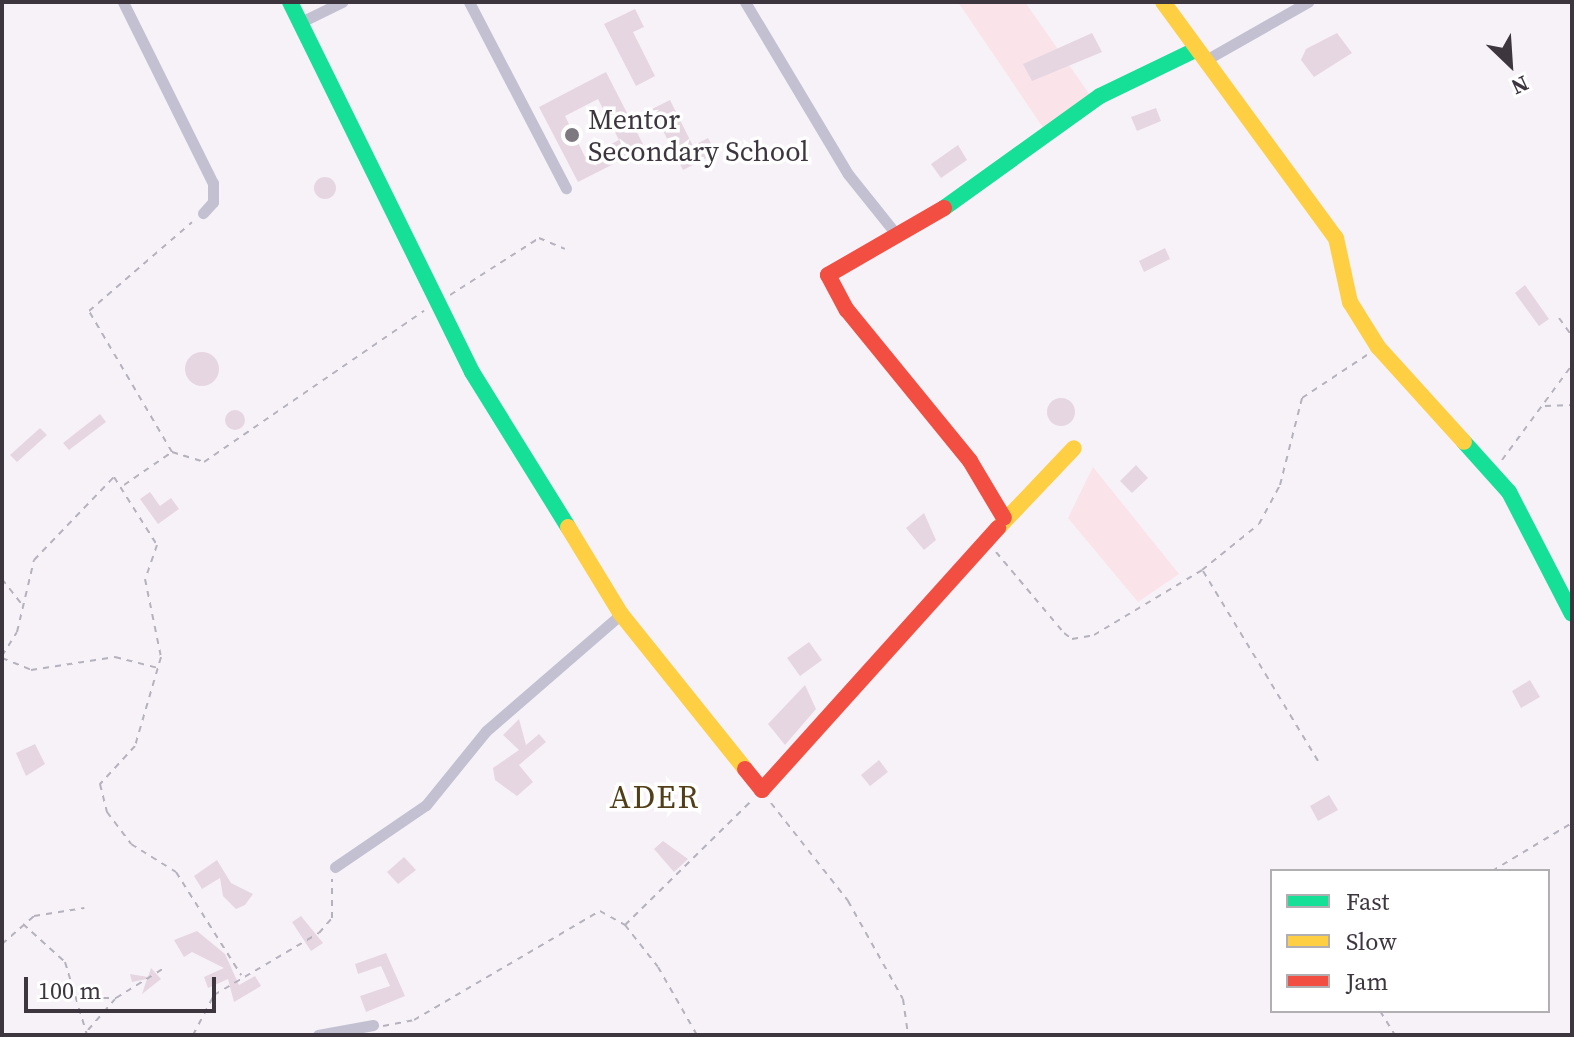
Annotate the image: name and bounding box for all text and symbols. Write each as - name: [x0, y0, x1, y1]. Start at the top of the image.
- north arrow: [1470, 24, 1550, 104]
- text: N: [1507, 69, 1534, 103]
- place label: Mentor Secondary School: [588, 102, 809, 168]
- marker: Mentor Secondary School: [563, 126, 581, 144]
- district label: ADER: [610, 778, 700, 816]
- legend: [1270, 869, 1550, 1013]
- text: Fast: [1346, 885, 1389, 918]
- text: Slow: [1346, 925, 1397, 958]
- scale bar: [28, 961, 220, 1011]
- text: Jam: [1346, 965, 1388, 998]
- text: 100 m: [38, 974, 101, 1007]

